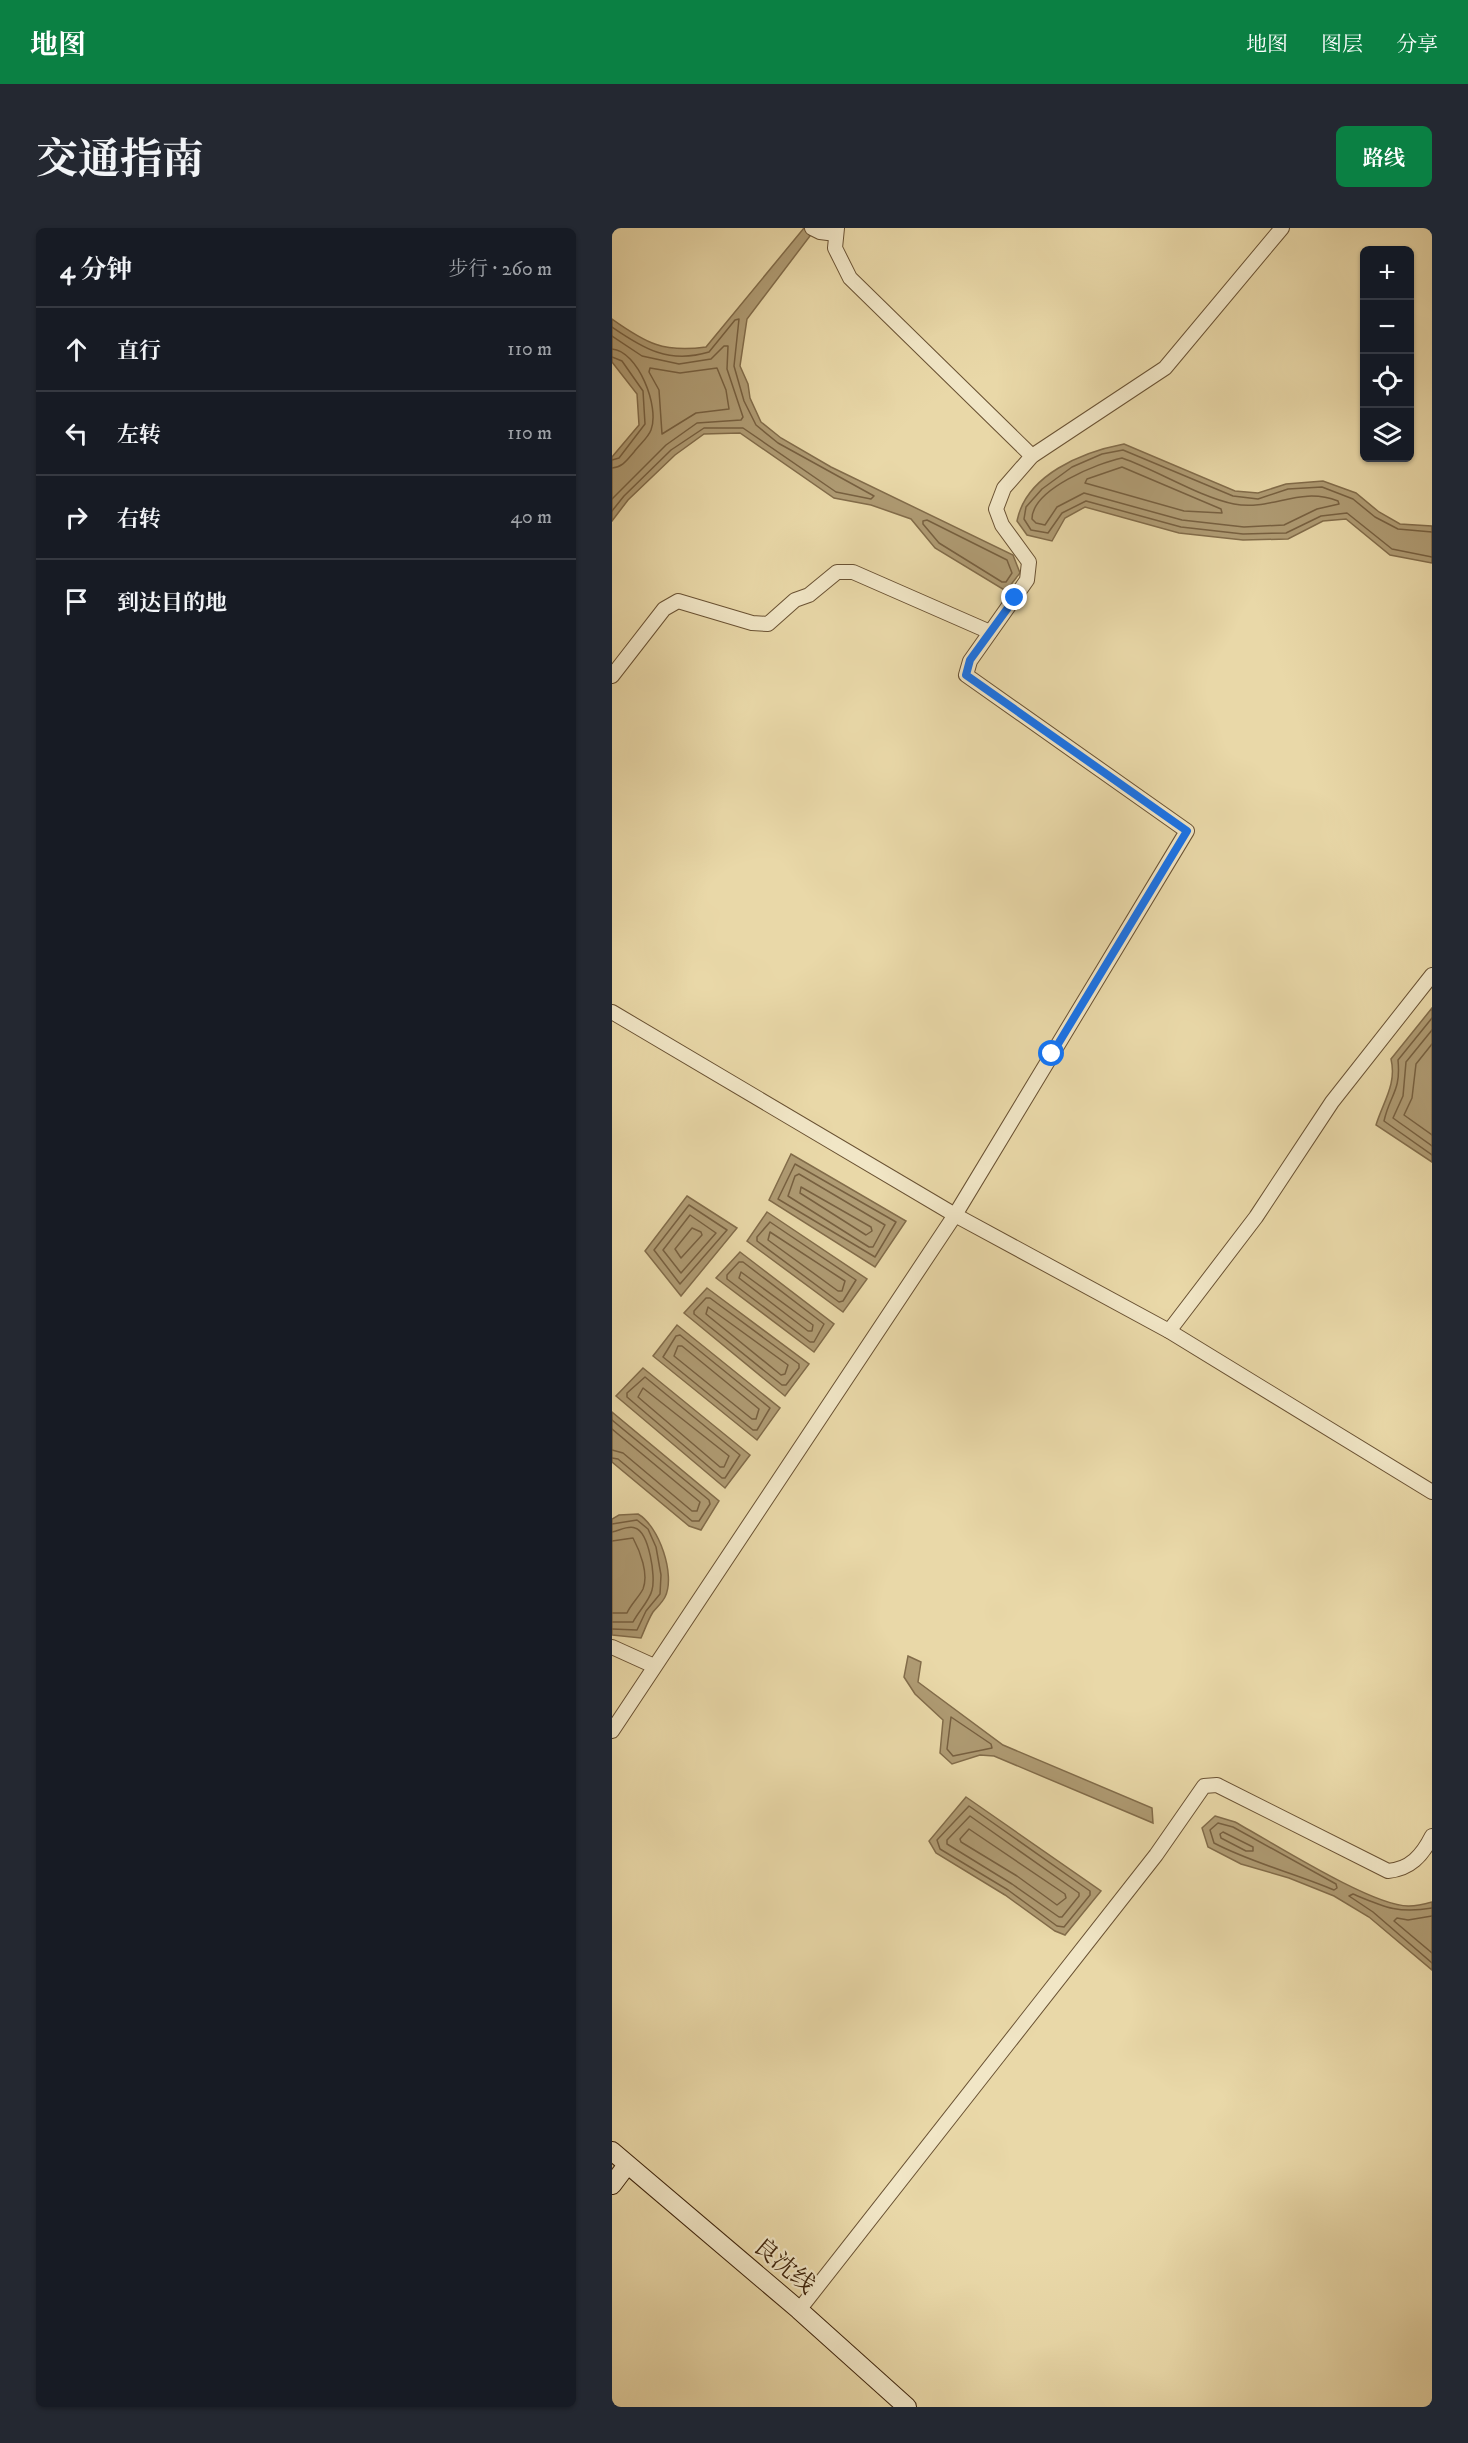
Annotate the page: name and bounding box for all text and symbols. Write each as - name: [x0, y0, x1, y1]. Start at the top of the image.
- text: 地图: [30, 28, 86, 63]
- text: 地图: [1246, 32, 1288, 58]
- text: 图层: [1321, 32, 1363, 58]
- text: 分享: [1396, 32, 1438, 58]
- button: 路线: [1336, 126, 1432, 187]
- text: 交通指南: [36, 135, 204, 187]
- map controls: [1360, 246, 1414, 462]
- button: +: [1360, 246, 1414, 300]
- text: 4 分钟: [60, 254, 133, 287]
- text: 步行 · 260 m: [448, 257, 552, 282]
- button: −: [1360, 300, 1414, 354]
- icon: ahead: [60, 333, 93, 366]
- text: 110 m: [507, 337, 552, 362]
- text: 直行: [117, 338, 161, 365]
- button: locate: [1360, 354, 1414, 408]
- button: layers: [1360, 408, 1414, 462]
- icon: left: [60, 417, 93, 450]
- text: 110 m: [507, 421, 552, 446]
- text: 左转: [117, 422, 161, 449]
- icon: right: [60, 501, 93, 534]
- text: 40 m: [510, 505, 552, 530]
- text: 右转: [117, 506, 161, 533]
- route end: [1001, 584, 1027, 610]
- icon: arrive: [60, 585, 93, 618]
- text: 到达目的地: [117, 590, 227, 617]
- route start: [1038, 1040, 1064, 1066]
- street label: 良沈线: [747, 2231, 821, 2301]

